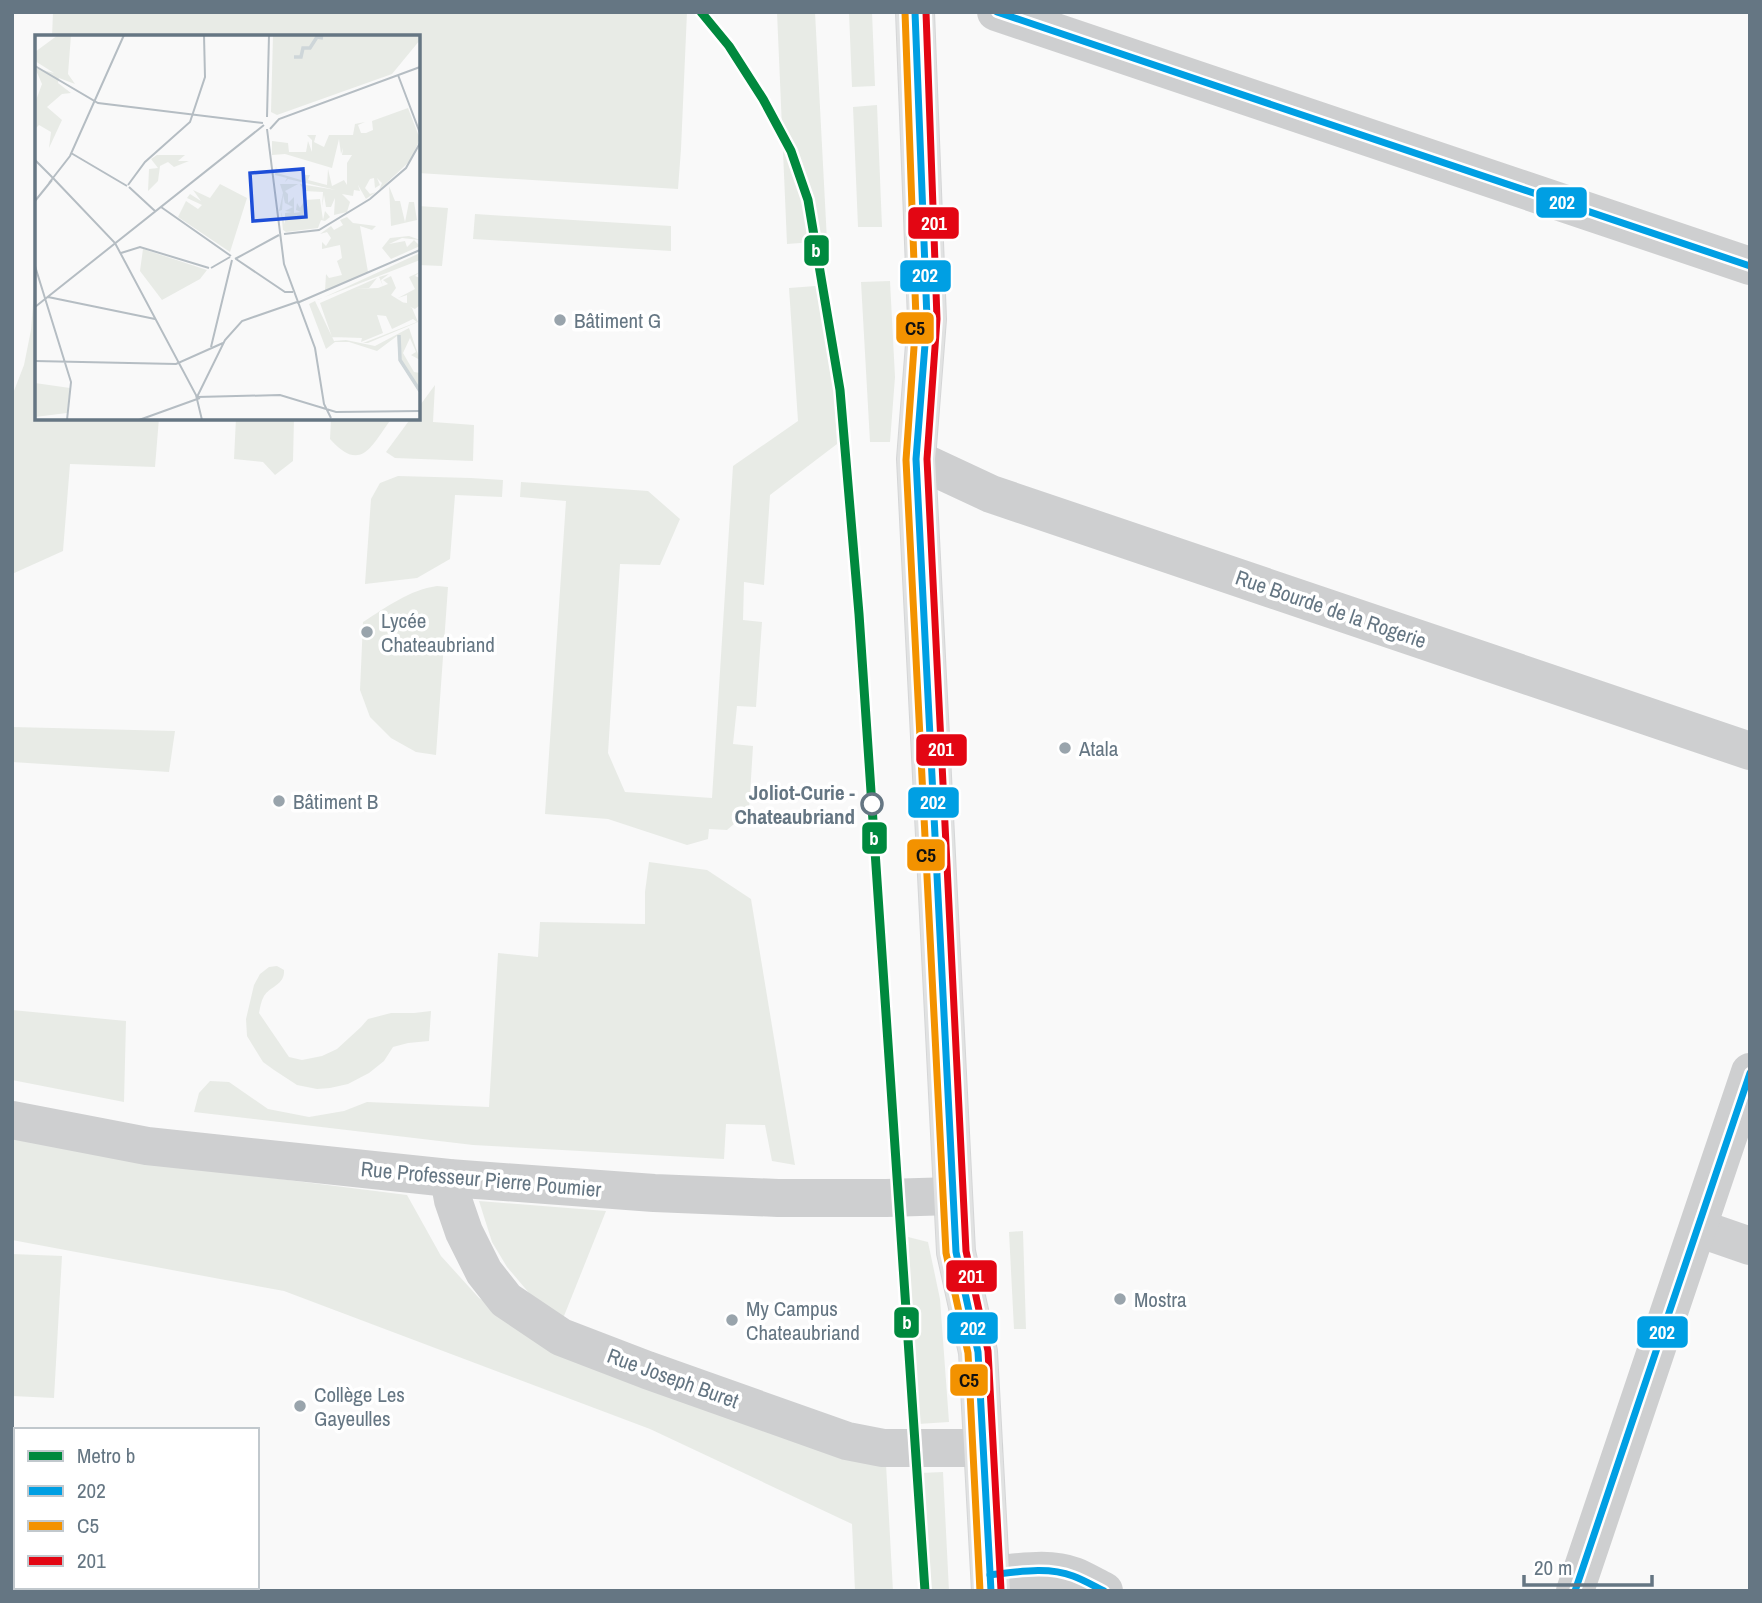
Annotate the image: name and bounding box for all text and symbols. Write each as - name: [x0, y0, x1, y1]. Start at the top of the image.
- inset map: [35, 35, 420, 420]
- line badge: 202: [1535, 186, 1588, 219]
- text: 202: [1549, 189, 1575, 215]
- line badge: 201: [907, 206, 960, 240]
- text: 201: [921, 210, 947, 236]
- line badge: b: [803, 234, 830, 267]
- text: b: [811, 237, 821, 263]
- line badge: 202: [899, 259, 952, 293]
- text: 202: [912, 262, 938, 288]
- place label: Bâtiment G: [574, 306, 661, 335]
- line badge: C5: [895, 311, 935, 345]
- marker: Bâtiment G: [552, 312, 568, 328]
- text: C5: [905, 315, 925, 341]
- street label: Rue Bourde de la Rogerie: [1232, 563, 1430, 655]
- place label: Lycée Chateaubriand: [381, 606, 495, 659]
- marker: Lycée Chateaubriand: [359, 624, 375, 640]
- line badge: 201: [915, 733, 968, 767]
- place label: Atala: [1078, 734, 1119, 763]
- text: 201: [928, 736, 954, 762]
- marker: Atala: [1057, 740, 1073, 756]
- place label: Joliot-Curie - Chateaubriand: [734, 778, 855, 831]
- line badge: 202: [907, 786, 960, 819]
- place label: Bâtiment B: [293, 787, 378, 816]
- text: 202: [920, 789, 946, 815]
- marker: Bâtiment B: [271, 793, 287, 809]
- marker: Joliot-Curie - Chateaubriand: [861, 793, 883, 815]
- line badge: b: [861, 821, 888, 855]
- text: b: [869, 825, 879, 851]
- line badge: C5: [906, 838, 946, 872]
- text: C5: [916, 842, 936, 868]
- street label: Rue Professeur Pierre Poumier: [360, 1154, 603, 1204]
- line badge: 201: [945, 1259, 998, 1293]
- text: 201: [958, 1263, 984, 1289]
- place label: Mostra: [1134, 1285, 1187, 1314]
- marker: Mostra: [1112, 1291, 1128, 1307]
- place label: My Campus Chateaubriand: [746, 1294, 860, 1347]
- line badge: b: [893, 1306, 920, 1339]
- text: b: [902, 1309, 912, 1335]
- line badge: 202: [946, 1311, 999, 1345]
- marker: My Campus Chateaubriand: [724, 1312, 740, 1328]
- text: 202: [960, 1315, 986, 1341]
- line badge: 202: [1636, 1315, 1689, 1349]
- text: 202: [1649, 1319, 1675, 1345]
- street label: Rue Joseph Buret: [603, 1341, 743, 1415]
- line badge: C5: [949, 1363, 989, 1397]
- text: C5: [959, 1367, 979, 1393]
- place label: Collège Les Gayeulles: [314, 1380, 405, 1433]
- marker: Collège Les Gayeulles: [292, 1398, 308, 1414]
- legend: [14, 1428, 259, 1589]
- text: Metro b: [77, 1441, 135, 1470]
- text: 202: [77, 1476, 106, 1505]
- text: C5: [77, 1511, 99, 1540]
- scale bar: [1524, 1544, 1652, 1588]
- text: 201: [77, 1546, 106, 1575]
- text: 20 m: [1534, 1553, 1572, 1582]

